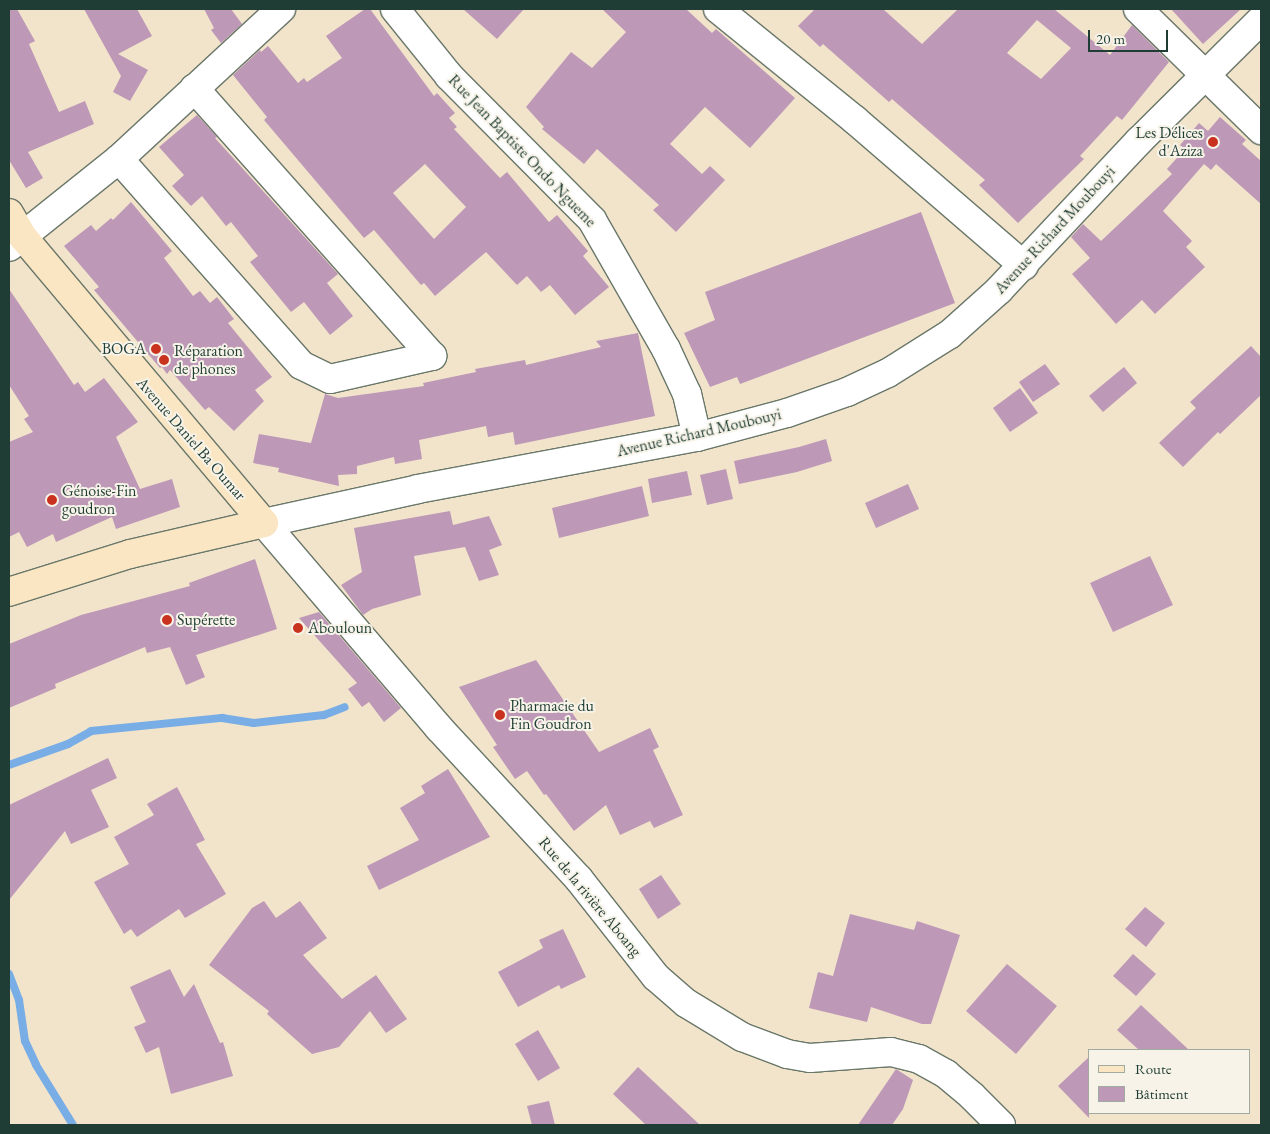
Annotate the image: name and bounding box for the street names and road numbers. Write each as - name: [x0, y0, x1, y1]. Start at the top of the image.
- street label: Rue Jean Baptiste Ondo Ngueme: [444, 71, 600, 231]
- street label: Avenue Richard Moubouyi: [991, 162, 1119, 298]
- street label: Avenue Daniel Ba Oumar: [132, 373, 250, 505]
- street label: Avenue Richard Moubouyi: [615, 405, 783, 461]
- street label: Rue de la rivière Aboang: [534, 833, 646, 961]

